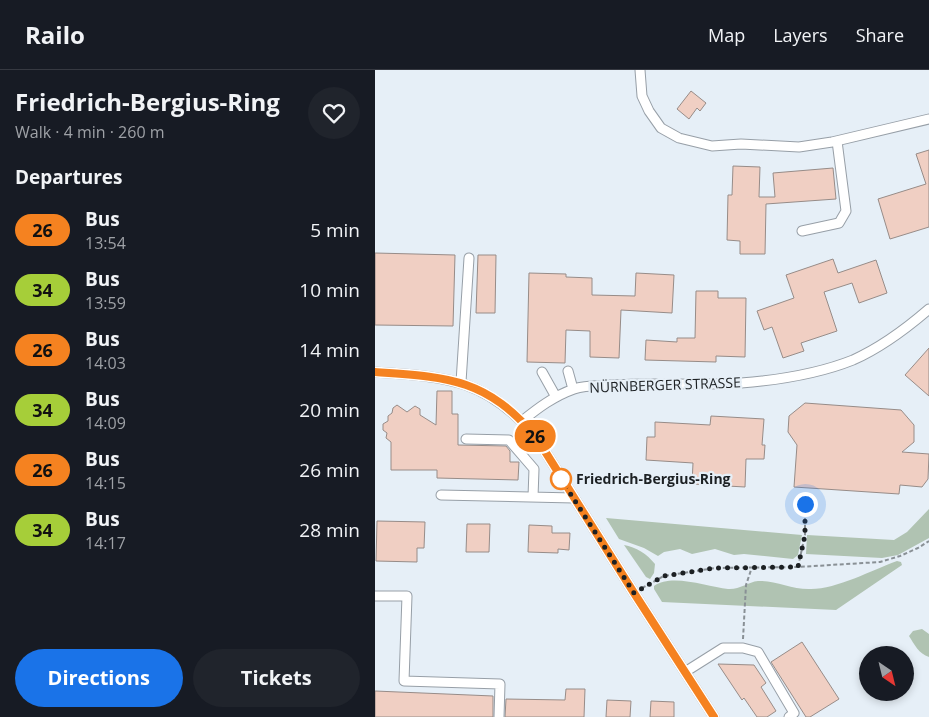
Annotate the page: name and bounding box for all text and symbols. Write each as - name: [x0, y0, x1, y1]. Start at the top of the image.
- text: Railo: [25, 18, 85, 51]
- text: Map: [708, 23, 745, 47]
- text: Layers: [773, 23, 828, 47]
- text: Share: [856, 23, 904, 47]
- text: Friedrich-Bergius-Ring: [15, 85, 280, 118]
- button: heart: [308, 87, 360, 139]
- text: Walk · 4 min · 260 m: [15, 121, 165, 143]
- text: Departures: [15, 164, 122, 190]
- text: Bus: [85, 206, 120, 232]
- text: 5 min: [310, 217, 360, 243]
- text: 26: [32, 218, 53, 242]
- text: 13:54: [85, 232, 126, 254]
- text: Bus: [85, 266, 120, 292]
- text: 10 min: [299, 277, 360, 303]
- text: 34: [32, 278, 53, 302]
- text: 13:59: [85, 292, 126, 314]
- text: Bus: [85, 326, 120, 352]
- text: 14 min: [299, 337, 360, 363]
- text: 26: [32, 338, 53, 362]
- text: 14:03: [85, 352, 126, 374]
- street label: NÜRNBERGER STRASSE: [589, 372, 741, 397]
- text: Bus: [85, 386, 120, 412]
- text: 20 min: [299, 397, 360, 423]
- text: 34: [32, 398, 53, 422]
- text: 14:09: [85, 412, 126, 434]
- line badge: 26: [513, 420, 557, 452]
- text: 26: [525, 424, 545, 448]
- text: Bus: [85, 446, 120, 472]
- text: 26 min: [299, 457, 360, 483]
- text: 26: [32, 458, 53, 482]
- marker: Friedrich-Bergius-Ring: [550, 468, 572, 490]
- place label: Friedrich-Bergius-Ring: [576, 469, 731, 488]
- text: 14:15: [85, 472, 126, 494]
- your location: [793, 492, 818, 517]
- text: Bus: [85, 506, 120, 532]
- text: 28 min: [299, 517, 360, 543]
- text: 34: [32, 518, 53, 542]
- text: 14:17: [85, 532, 126, 554]
- north arrow: [859, 646, 914, 701]
- map controls: [859, 646, 914, 701]
- button: Directions: [15, 649, 183, 707]
- button: Tickets: [193, 649, 360, 707]

